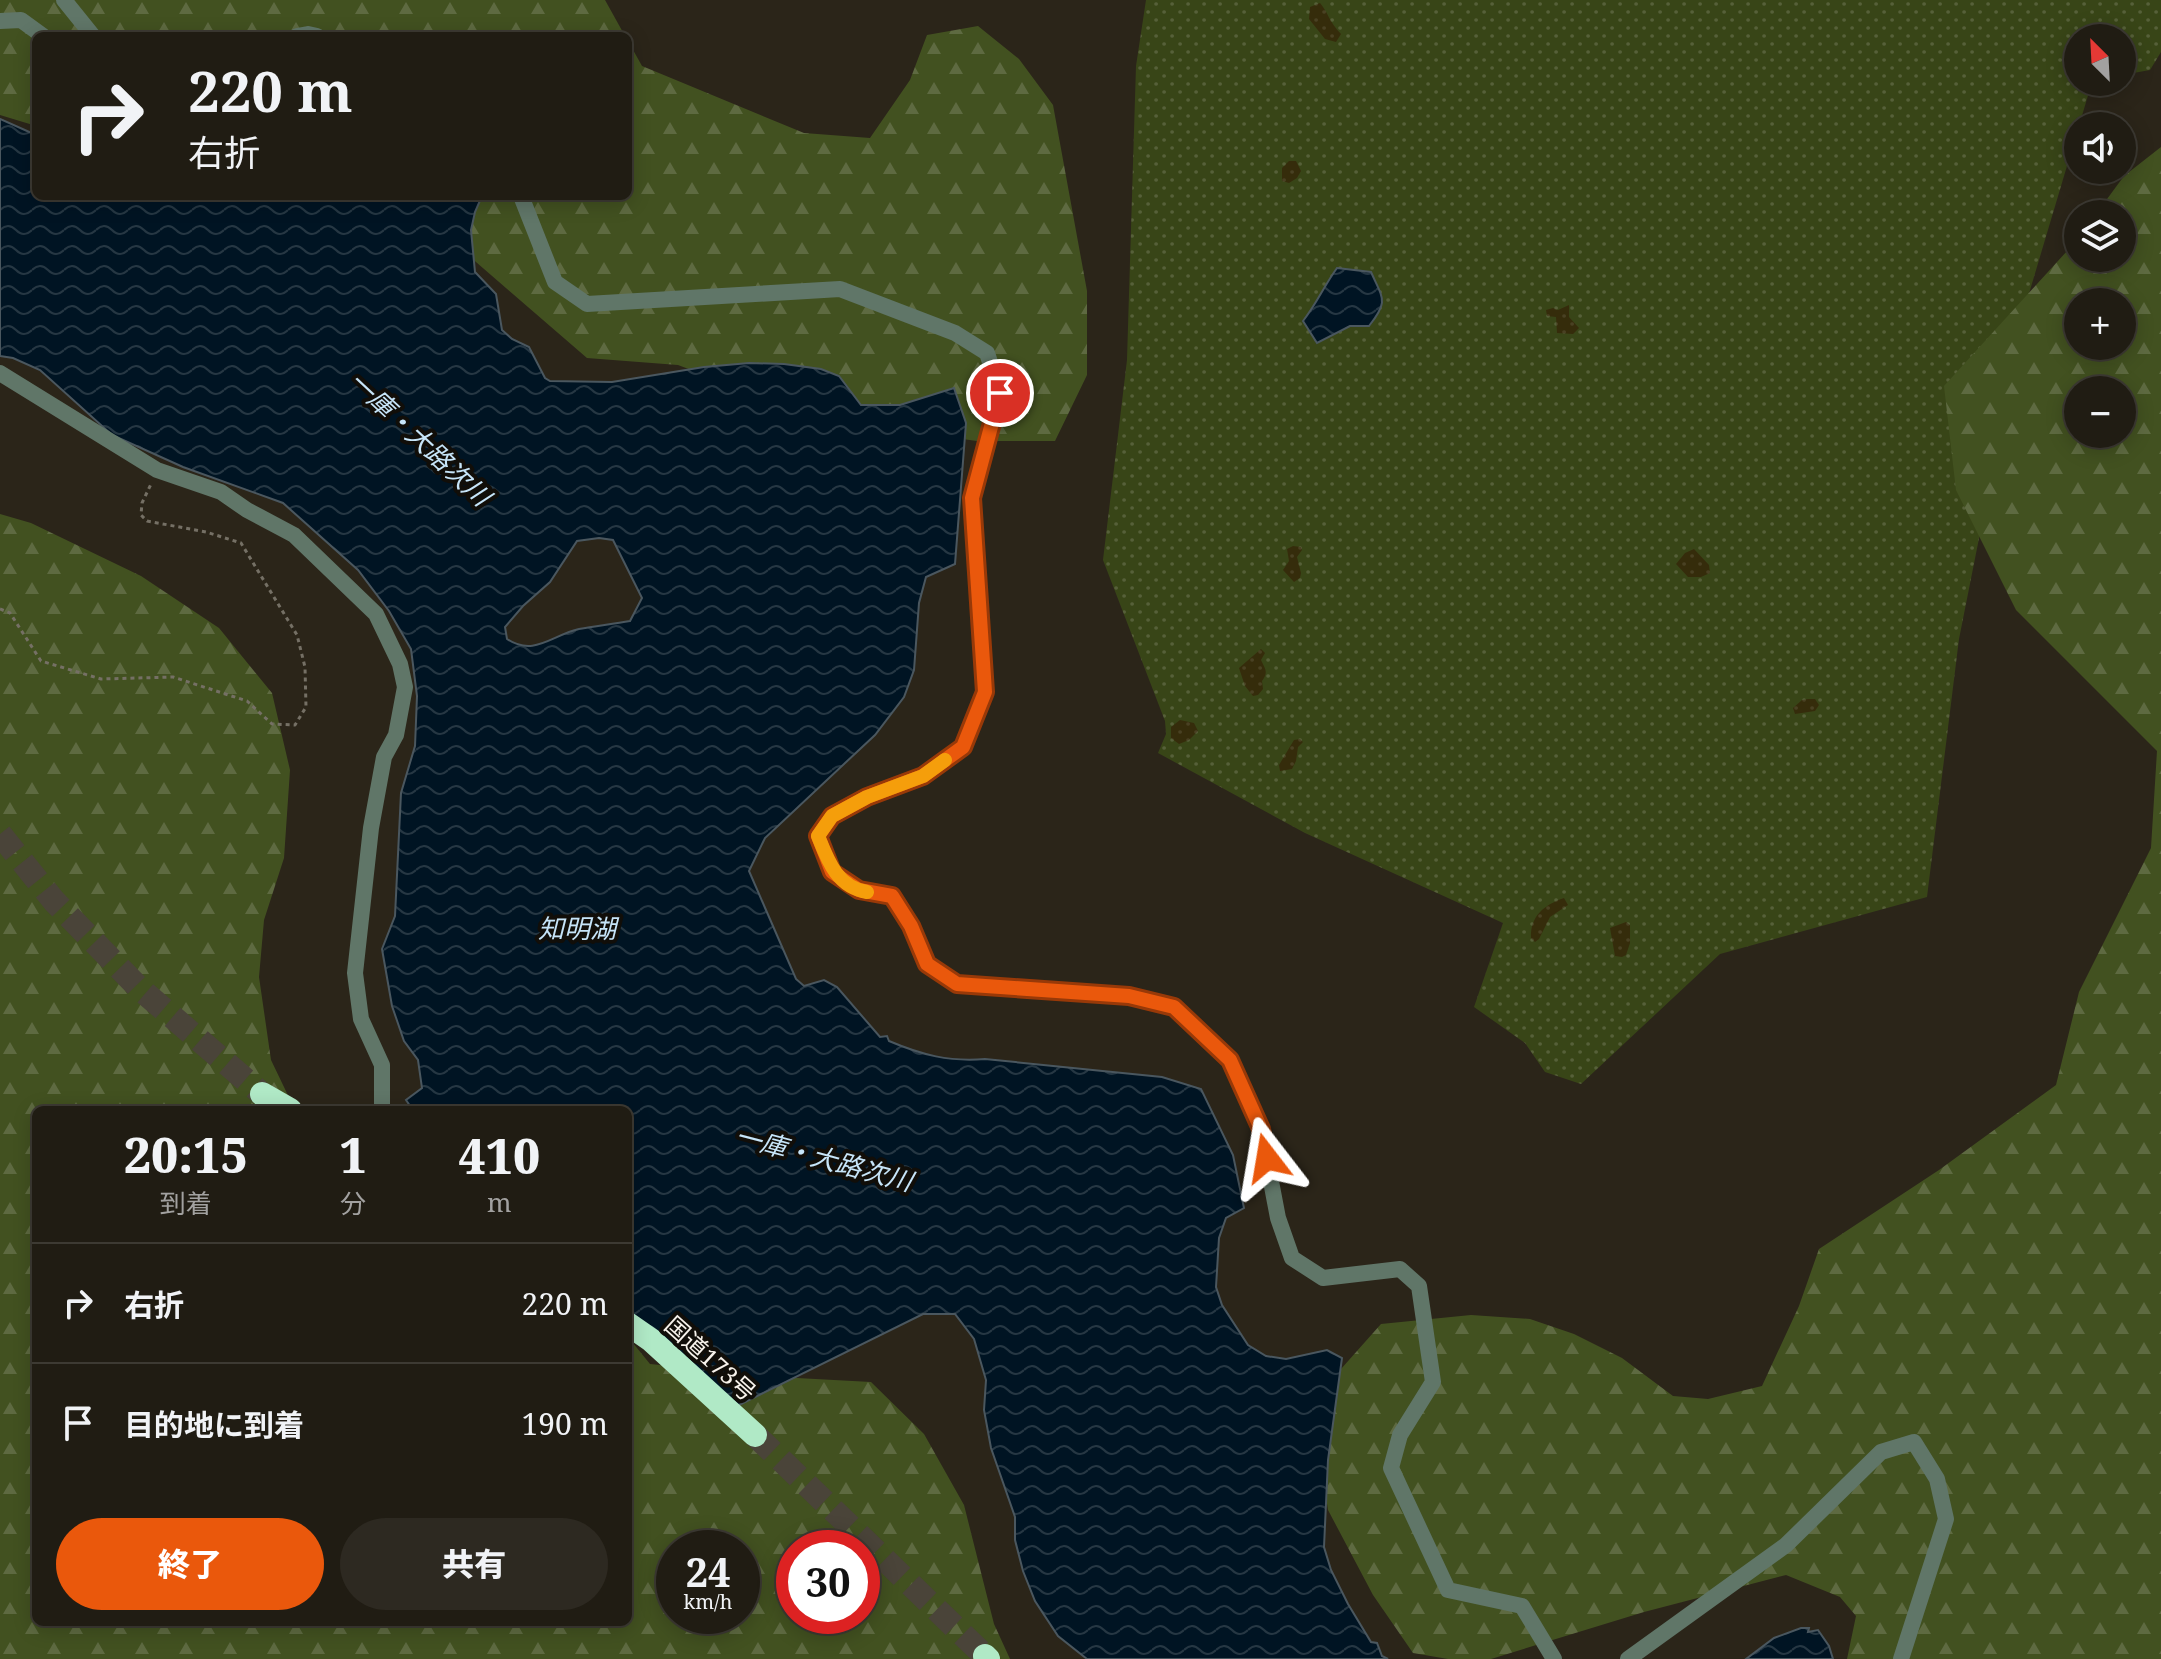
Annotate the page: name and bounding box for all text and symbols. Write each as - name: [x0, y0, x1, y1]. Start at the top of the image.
- north arrow: [2064, 24, 2136, 96]
- map controls: [2064, 24, 2136, 448]
- text: 220 m: [188, 52, 353, 128]
- icon: right: [56, 64, 160, 168]
- button: sound: [2064, 112, 2136, 184]
- text: 右折: [188, 128, 260, 177]
- button: layers: [2064, 200, 2136, 272]
- button: +: [2064, 288, 2136, 360]
- pin: [966, 359, 1034, 427]
- water label: 一庫・大路次川: [341, 363, 501, 515]
- icon: arrive: [978, 371, 1022, 415]
- button: −: [2064, 376, 2136, 448]
- water label: 知明湖: [538, 910, 620, 946]
- position arrow: [1225, 1116, 1309, 1200]
- water label: 一庫・大路次川: [731, 1117, 919, 1200]
- text: 20:15: [124, 1122, 248, 1187]
- text: 1: [339, 1122, 367, 1187]
- text: 410: [459, 1123, 540, 1188]
- text: m: [487, 1184, 512, 1220]
- text: 到着: [160, 1185, 212, 1221]
- text: 分: [340, 1185, 366, 1221]
- icon: right: [56, 1281, 100, 1325]
- text: 220 m: [522, 1283, 608, 1324]
- text: 右折: [124, 1284, 184, 1325]
- street label: 国道173号: [658, 1308, 764, 1408]
- icon: arrive: [56, 1401, 100, 1445]
- text: 190 m: [522, 1403, 608, 1444]
- text: 目的地に到着: [124, 1404, 304, 1445]
- button: 終了: [56, 1518, 324, 1610]
- button: 共有: [340, 1518, 608, 1610]
- speed limit sign: 30: [776, 1530, 880, 1634]
- text: 24: [685, 1544, 731, 1599]
- text: km/h: [683, 1588, 733, 1615]

